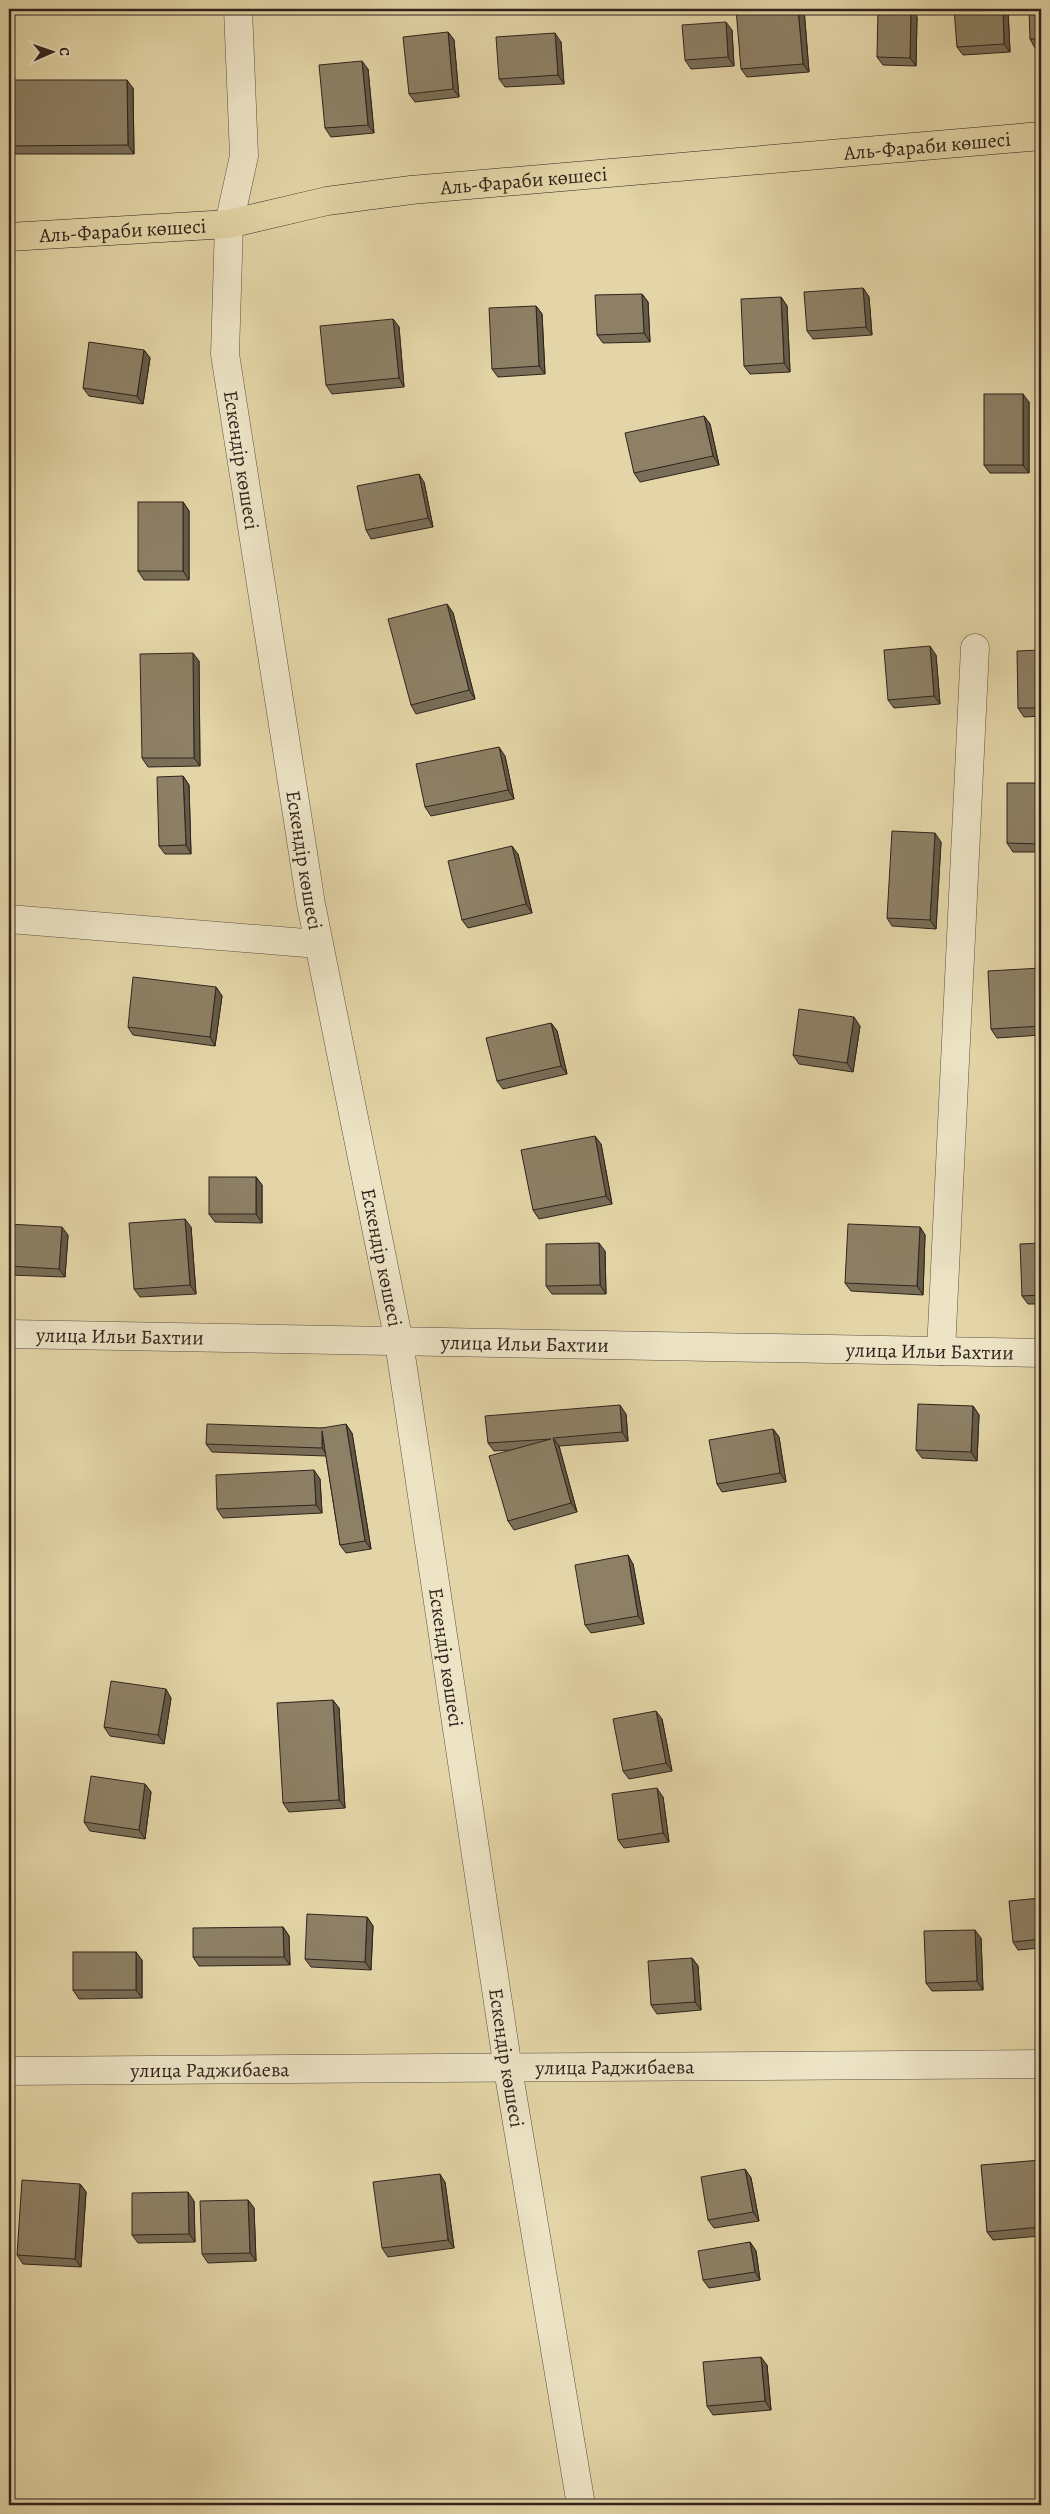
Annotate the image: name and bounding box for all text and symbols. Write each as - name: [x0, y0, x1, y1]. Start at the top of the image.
- north arrow: [28, 28, 78, 78]
- text: С: [55, 47, 74, 57]
- street label: Аль-Фараби көшесі: [842, 126, 1012, 167]
- street label: Аль-Фараби көшесі: [438, 160, 608, 202]
- street label: Аль-Фараби көшесі: [38, 212, 207, 249]
- street label: Ескендір көшесі: [217, 388, 265, 532]
- street label: Ескендір көшесі: [279, 789, 329, 932]
- street label: Ескендір көшесі: [354, 1186, 409, 1329]
- street label: улица Ильи Бахтии: [35, 1321, 204, 1352]
- street label: улица Ильи Бахтии: [440, 1329, 609, 1359]
- street label: улица Ильи Бахтии: [845, 1336, 1014, 1366]
- street label: Ескендір көшесі: [422, 1586, 470, 1729]
- street label: Ескендір көшесі: [482, 1986, 531, 2129]
- street label: улица Раджибаева: [534, 2053, 695, 2081]
- street label: улица Раджибаева: [129, 2056, 290, 2084]

